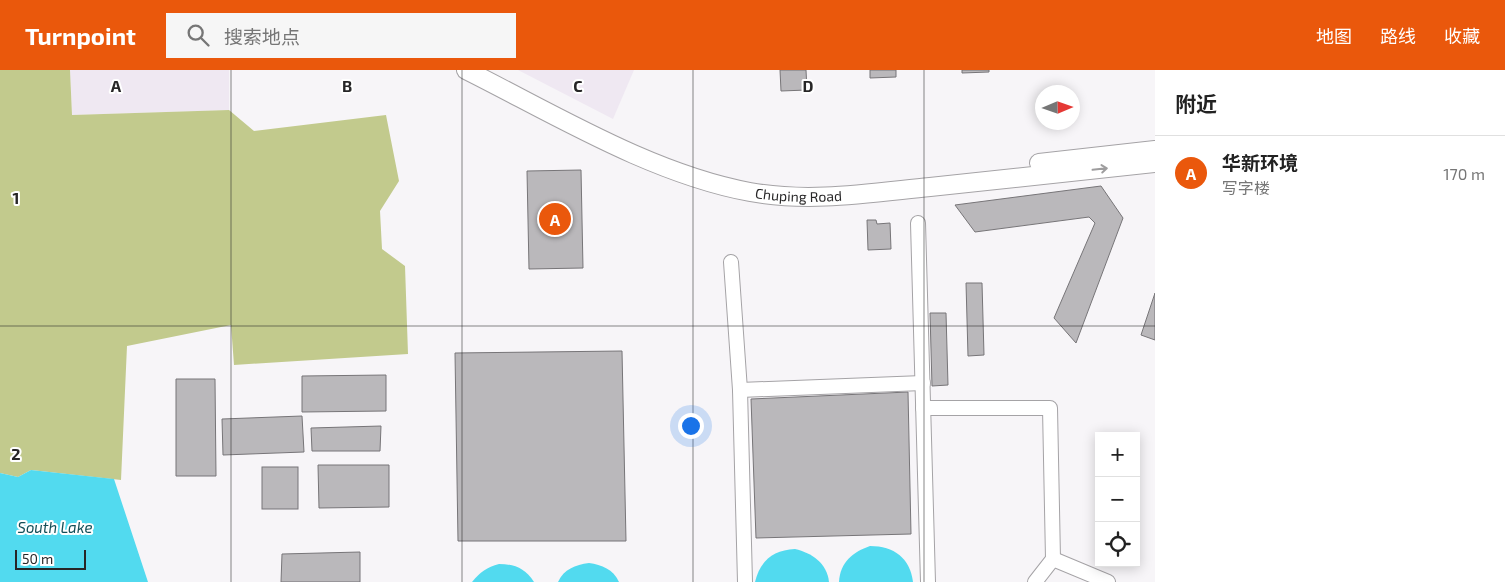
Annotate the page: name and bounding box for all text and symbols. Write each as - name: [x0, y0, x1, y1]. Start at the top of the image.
- search box: [166, 13, 516, 58]
- text: Turnpoint: [25, 21, 136, 50]
- icon: search: [184, 21, 212, 49]
- text: 搜索地点: [224, 25, 300, 48]
- text: 地图: [1316, 25, 1352, 47]
- text: 路线: [1380, 25, 1416, 47]
- text: 收藏: [1444, 25, 1480, 47]
- text: A: [111, 76, 122, 95]
- text: B: [342, 76, 352, 95]
- text: C: [573, 76, 583, 95]
- text: D: [803, 76, 814, 95]
- north arrow: [1035, 85, 1080, 130]
- text: 附近: [1175, 91, 1217, 116]
- text: 华新环境: [1222, 151, 1298, 174]
- one-way arrow: [1092, 164, 1108, 174]
- text: A: [1186, 164, 1196, 183]
- text: 170 m: [1443, 164, 1485, 183]
- text: 写字楼: [1222, 178, 1270, 197]
- street label: Chuping Road: [754, 184, 842, 205]
- text: 1: [13, 188, 19, 207]
- pin: A: [539, 200, 571, 238]
- your location: [678, 413, 704, 439]
- map controls: [1095, 432, 1140, 567]
- button: +: [1095, 432, 1140, 477]
- text: 2: [11, 444, 21, 463]
- button: −: [1095, 477, 1140, 522]
- water label: South Lake: [17, 518, 93, 536]
- button: locate: [1095, 522, 1140, 567]
- scale bar: [15, 547, 86, 570]
- text: 50 m: [22, 550, 53, 567]

